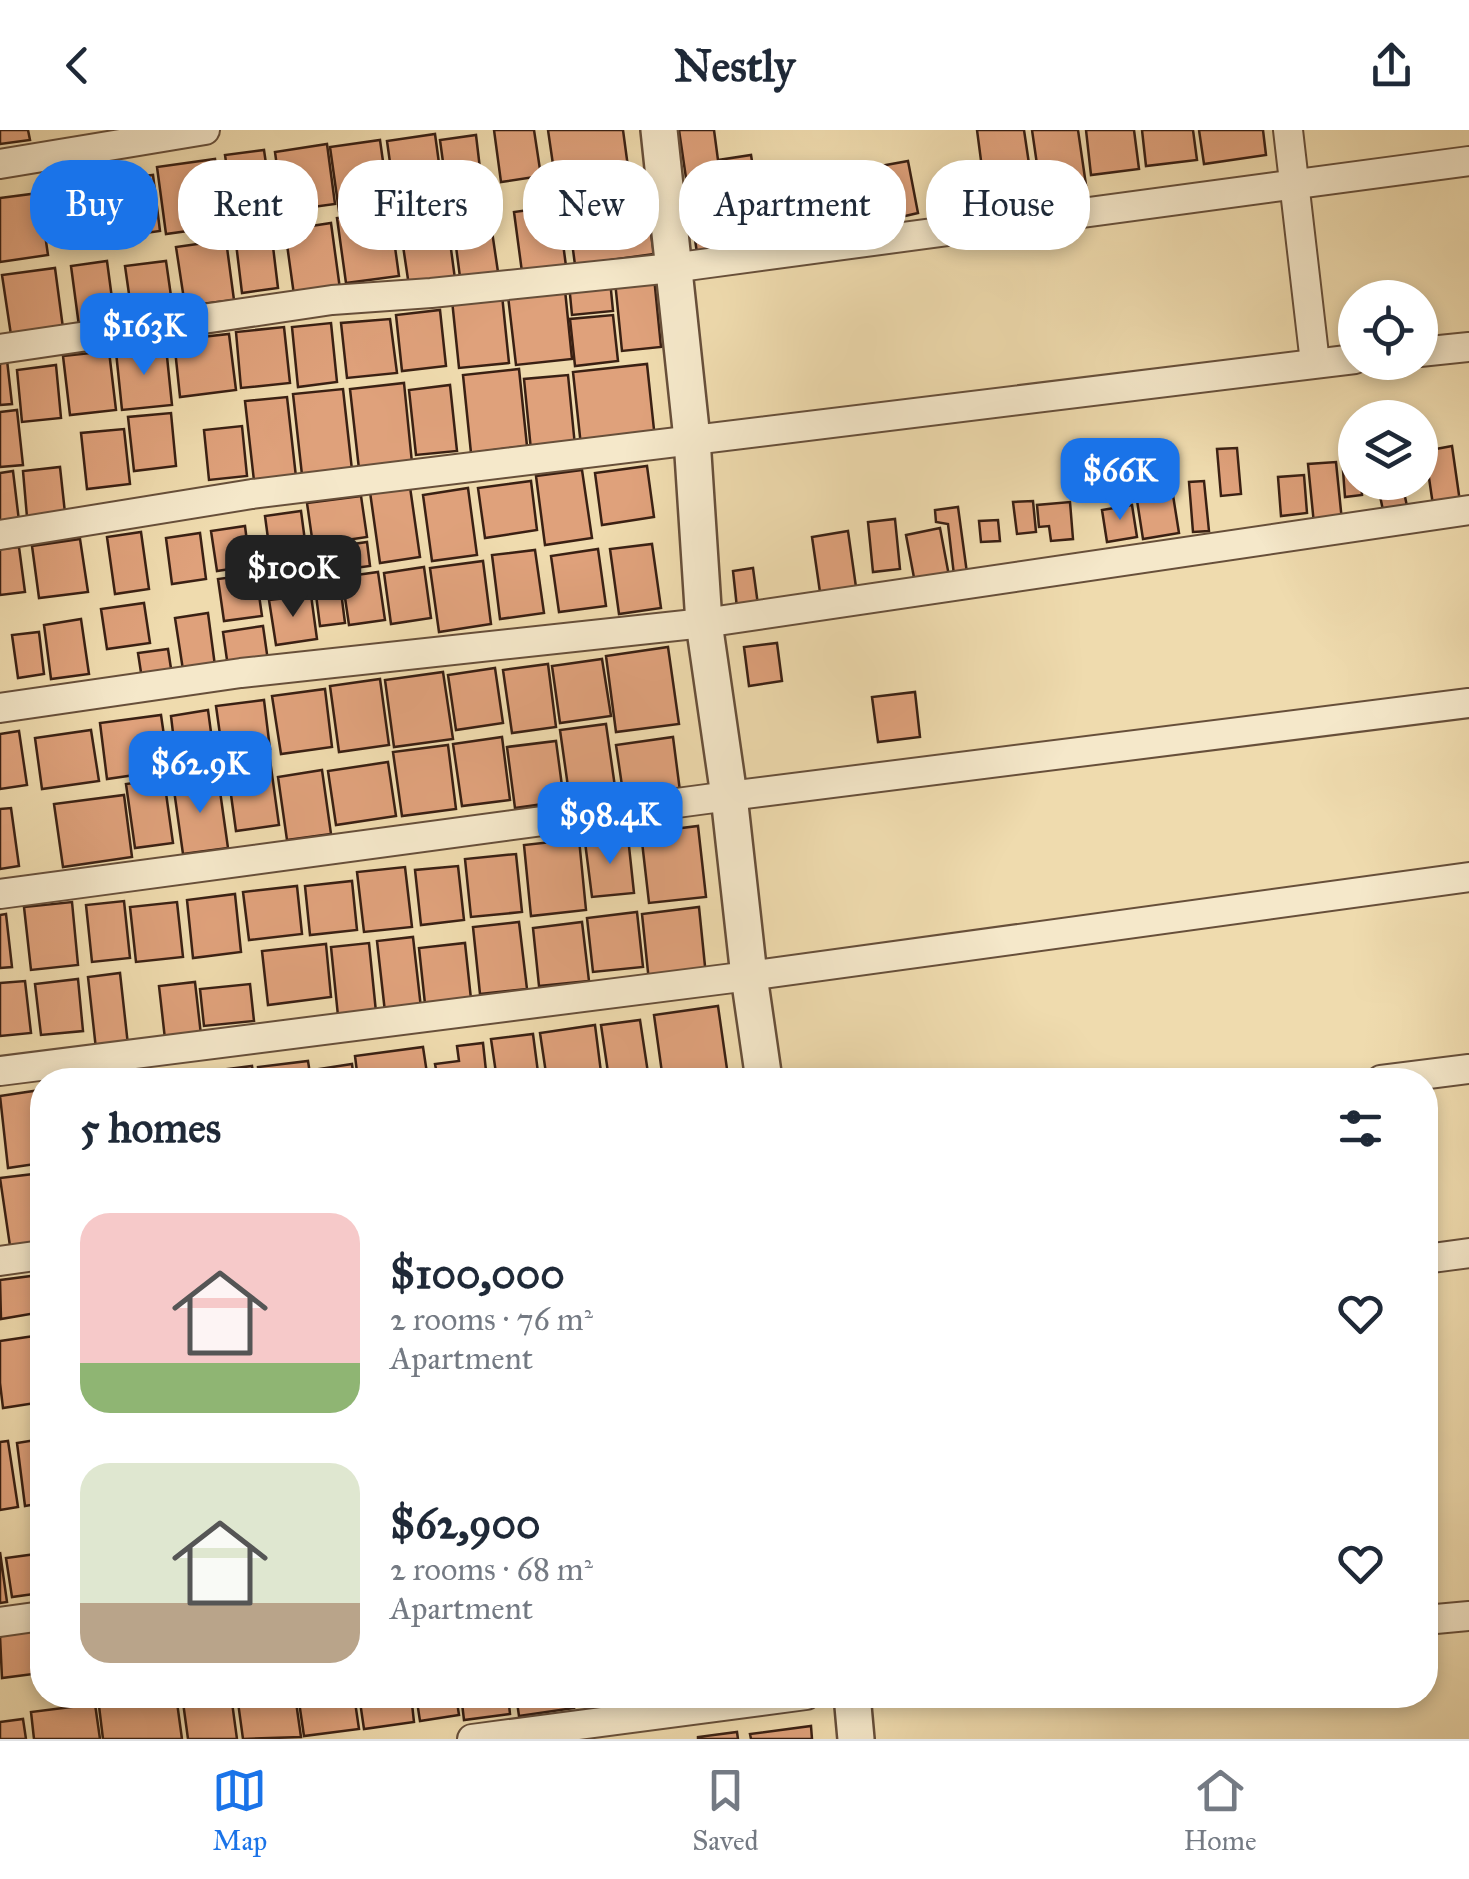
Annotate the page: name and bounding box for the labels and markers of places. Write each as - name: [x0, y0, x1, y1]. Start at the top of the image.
- pin: $163K: [74, 293, 214, 378]
- pin: $66K: [1061, 438, 1179, 523]
- pin: $100K: [223, 535, 363, 620]
- pin: $62.9K: [119, 731, 281, 816]
- pin: $98.4K: [529, 782, 691, 867]

